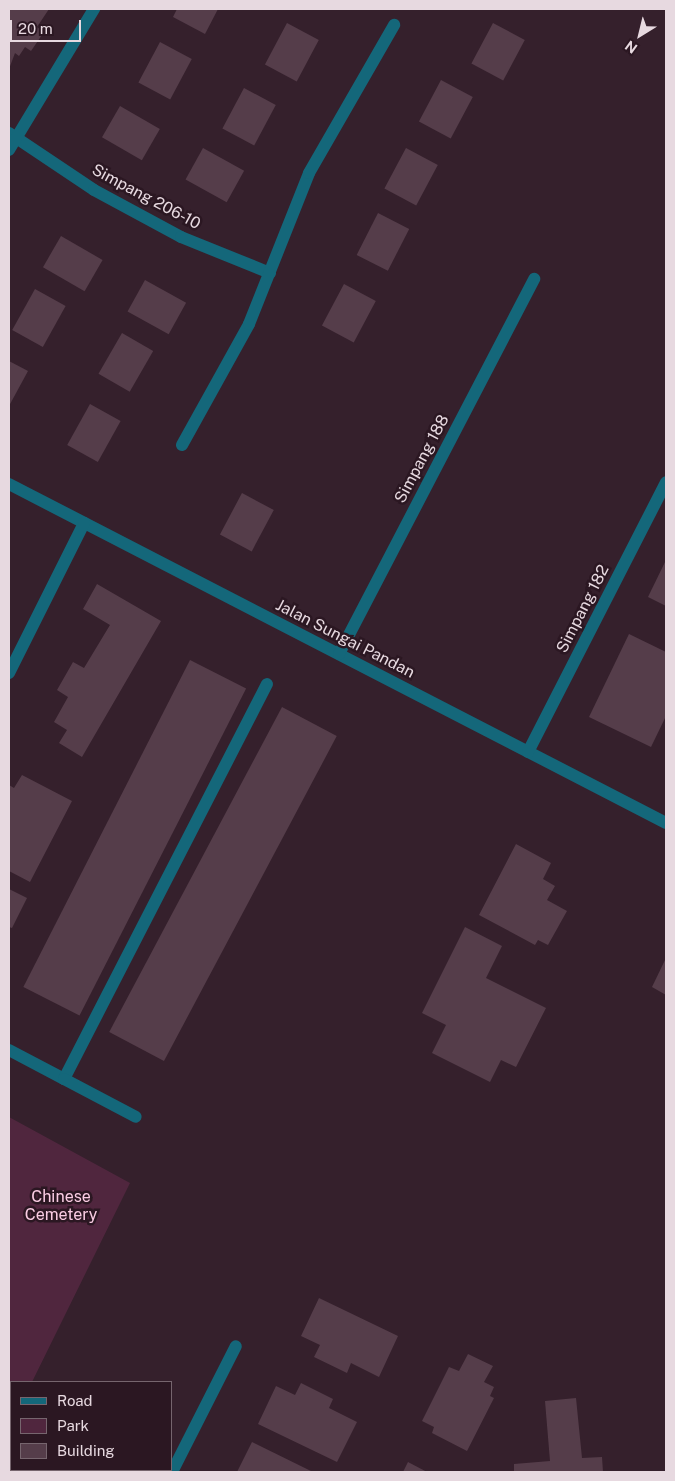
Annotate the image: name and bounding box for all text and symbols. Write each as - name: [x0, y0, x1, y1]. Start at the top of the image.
- scale bar: [12, 10, 84, 42]
- north arrow: [615, 10, 665, 60]
- text: 20 m: [18, 20, 53, 37]
- text: N: [622, 37, 640, 57]
- street label: Simpang 206-10: [88, 160, 204, 234]
- street label: Simpang 188: [391, 412, 453, 506]
- street label: Simpang 182: [553, 562, 613, 656]
- street label: Jalan Sungai Pandan: [272, 596, 418, 682]
- park label: Chinese Cemetery: [25, 1187, 97, 1225]
- legend: [10, 1381, 172, 1471]
- text: Road: [57, 1392, 93, 1409]
- text: Park: [57, 1417, 89, 1434]
- text: Building: [57, 1442, 115, 1459]

